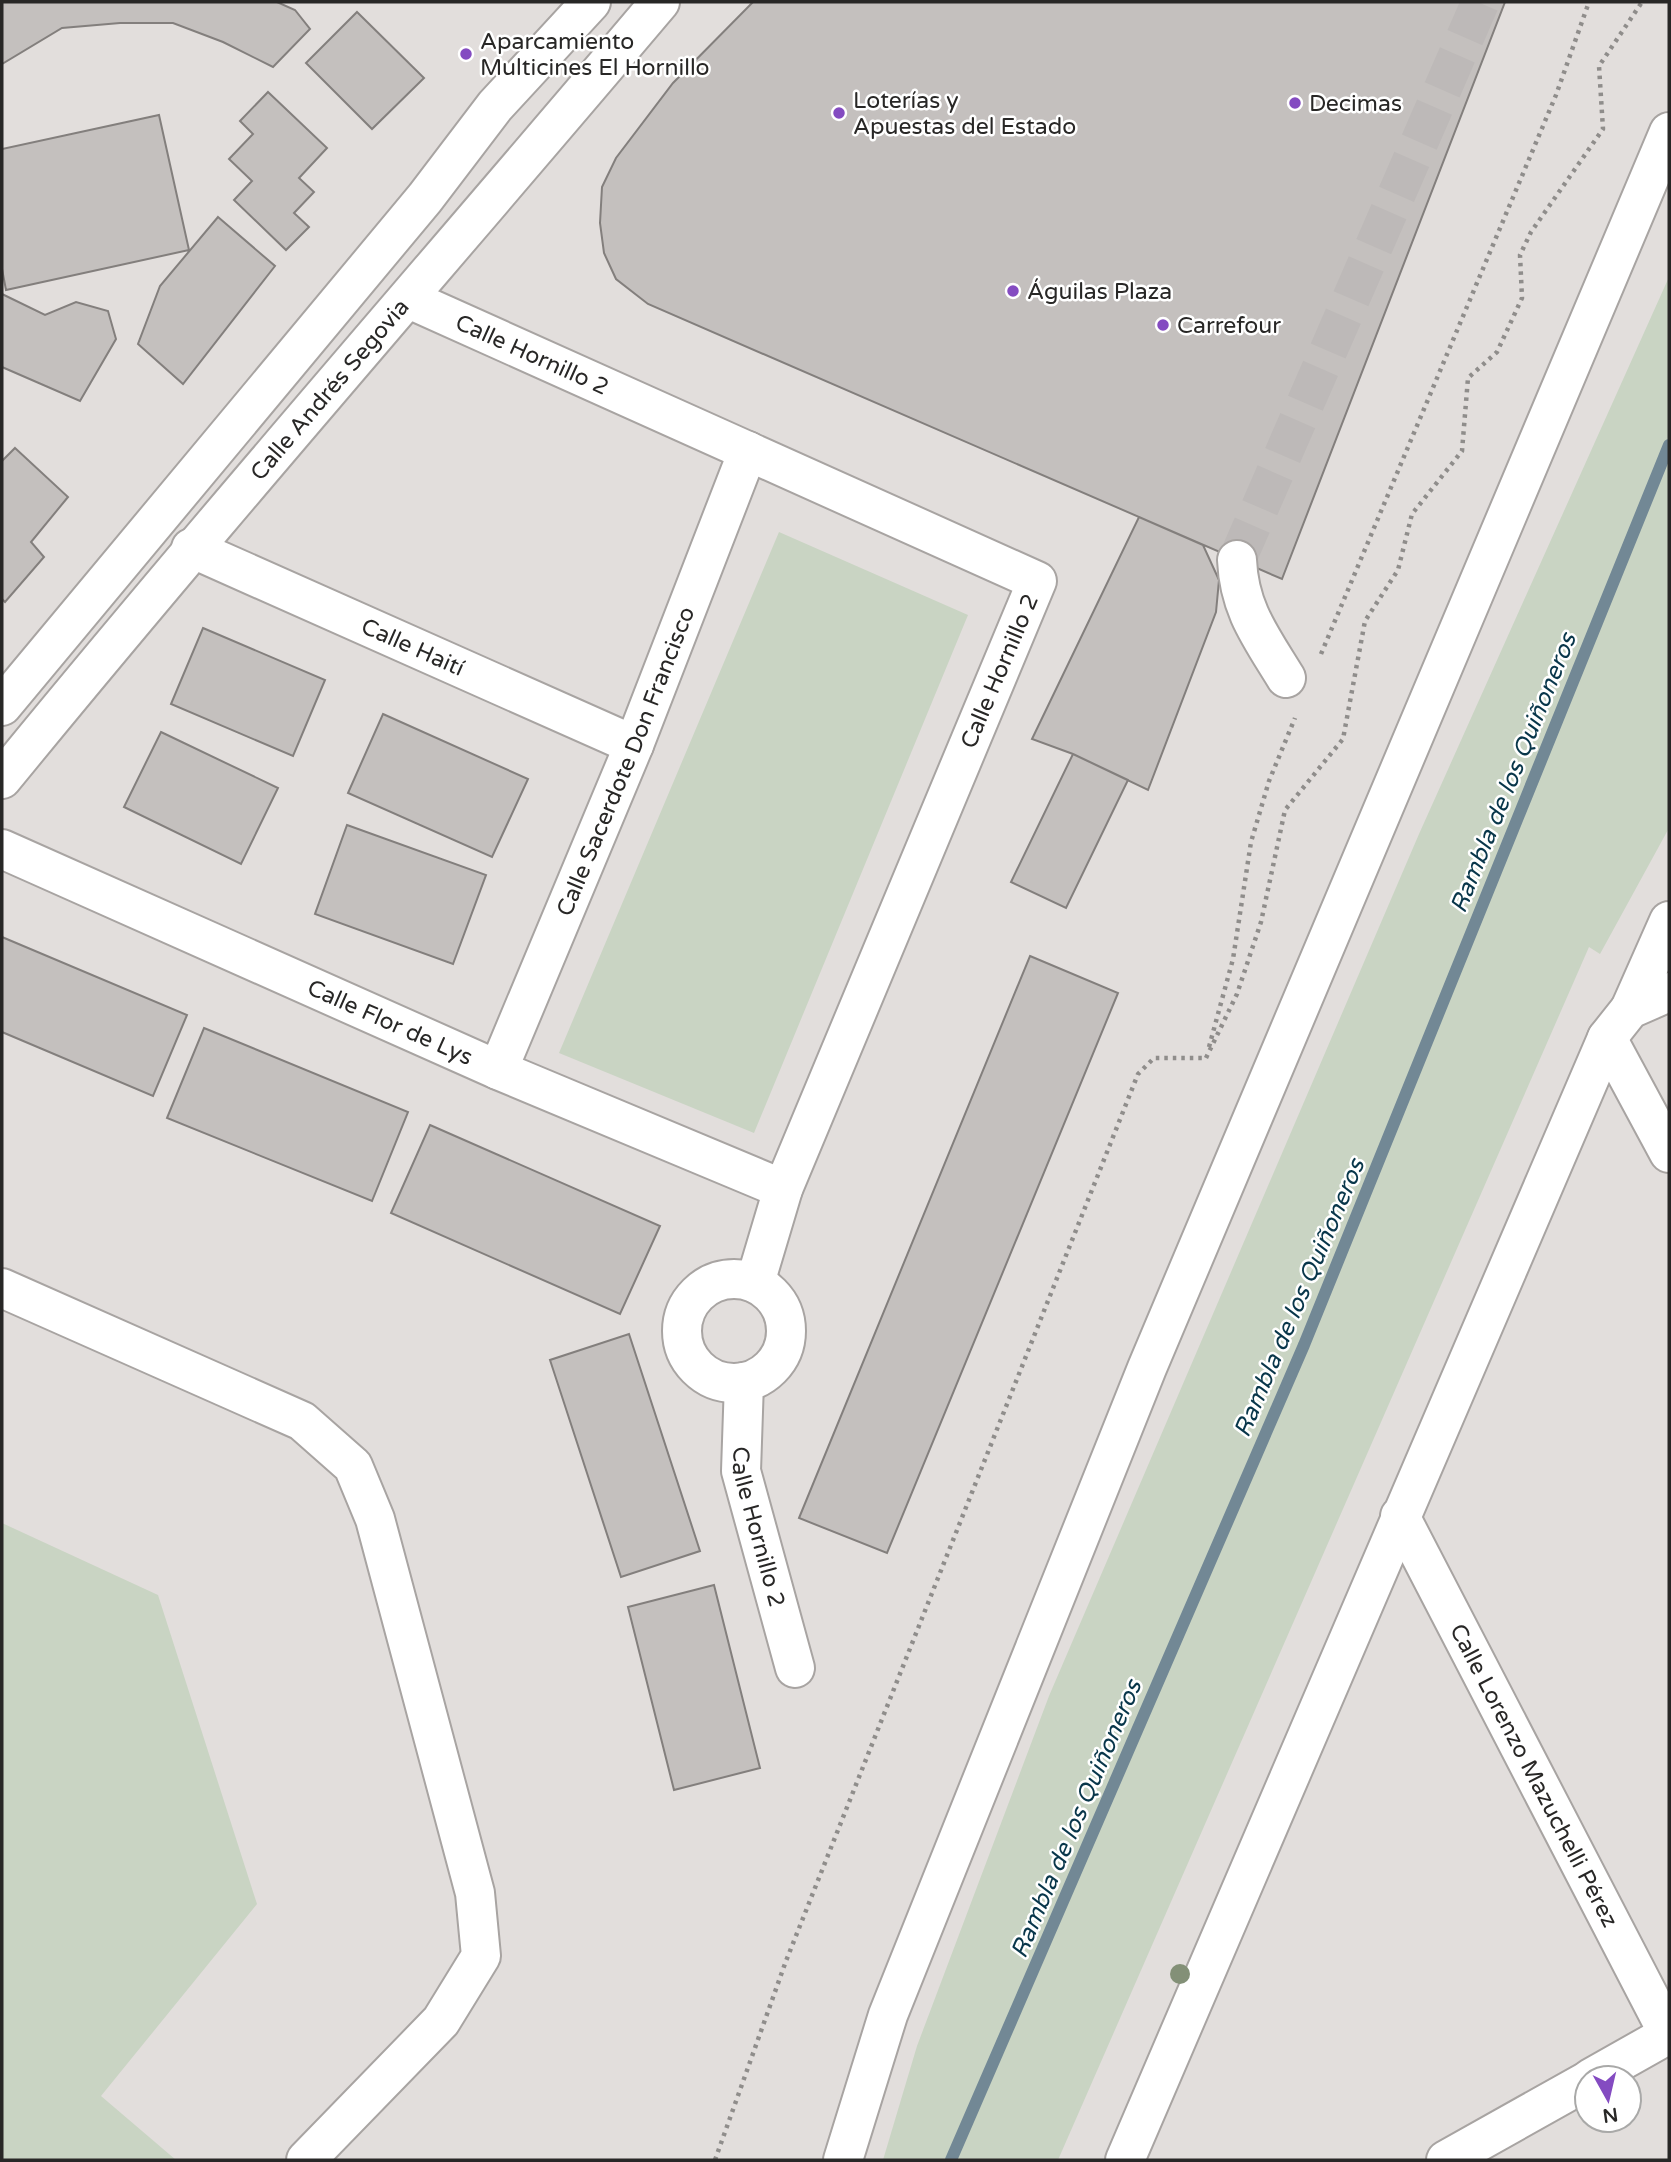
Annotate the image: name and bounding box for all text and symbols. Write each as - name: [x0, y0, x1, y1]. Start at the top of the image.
- place label: Aparcamiento Multicines El Hornillo: [480, 28, 710, 82]
- marker: Aparcamiento Multicines El Hornillo: [458, 46, 474, 62]
- place label: Loterías y Apuestas del Estado: [853, 87, 1076, 141]
- place label: Decimas: [1309, 90, 1402, 118]
- marker: Decimas: [1287, 95, 1303, 111]
- marker: Loterías y Apuestas del Estado: [831, 105, 847, 121]
- place label: Águilas Plaza: [1027, 278, 1172, 306]
- marker: Águilas Plaza: [1005, 283, 1021, 299]
- street label: Calle Andrés Segovia: [245, 293, 415, 486]
- street label: Calle Hornillo 2: [451, 309, 613, 402]
- place label: Carrefour: [1177, 312, 1281, 340]
- marker: Carrefour: [1155, 317, 1171, 333]
- street label: Calle Hornillo 2: [955, 590, 1045, 753]
- street label: Calle Sacerdote Don Francisco: [551, 603, 701, 921]
- street label: Calle Haití: [357, 613, 469, 683]
- water label: Rambla de los Quiñoneros: [1444, 628, 1583, 917]
- street label: Calle Flor de Lys: [303, 974, 477, 1072]
- water label: Rambla de los Quiñoneros: [1228, 1154, 1372, 1441]
- street label: Calle Hornillo 2: [726, 1446, 791, 1610]
- street label: Calle Lorenzo Mazuchelli Pérez: [1443, 1619, 1624, 1932]
- water label: Rambla de los Quiñoneros: [1005, 1675, 1149, 1962]
- north arrow: [1573, 2064, 1643, 2134]
- text: N: [1601, 2103, 1619, 2127]

